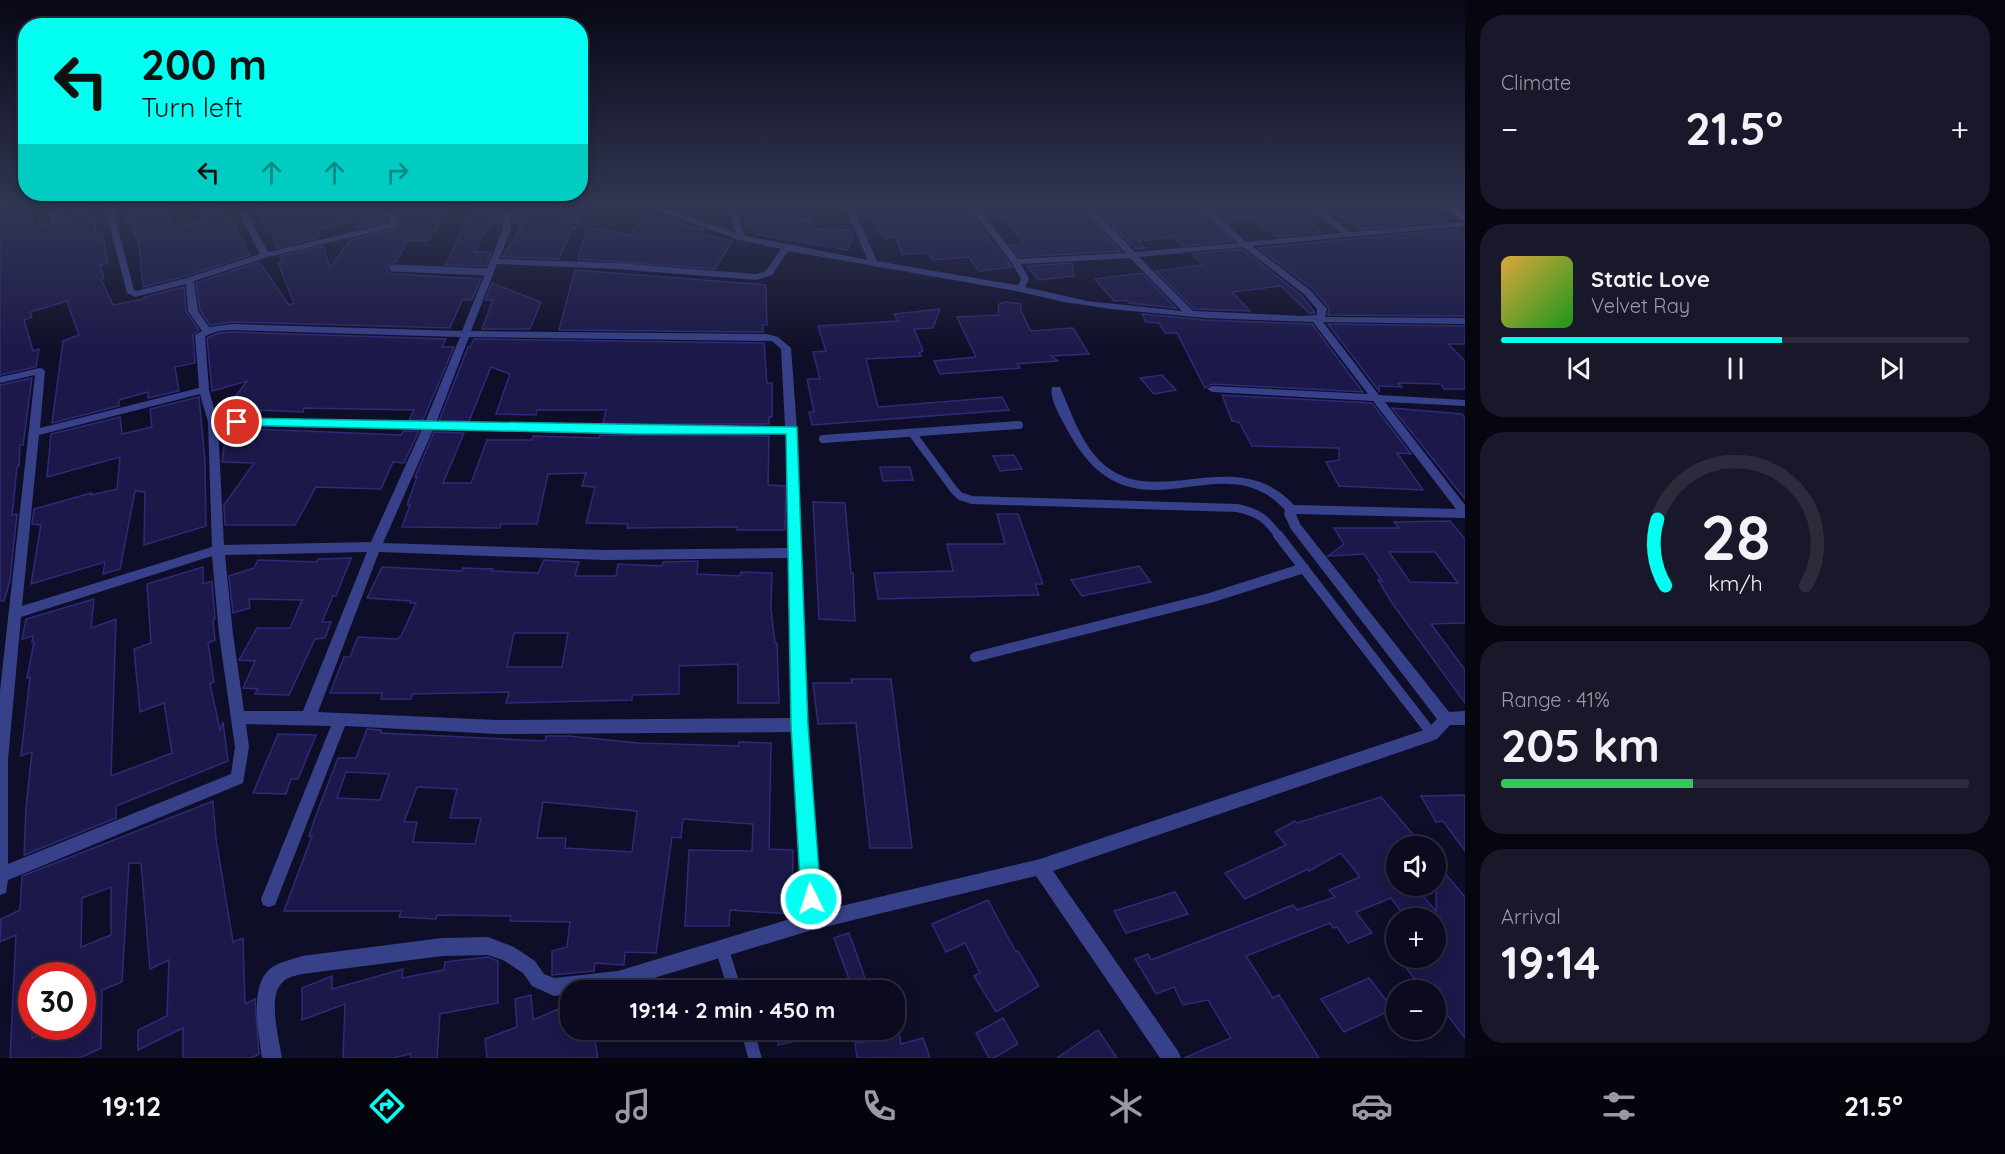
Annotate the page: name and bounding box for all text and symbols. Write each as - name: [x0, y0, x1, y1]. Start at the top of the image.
- text: 200 m: [141, 38, 267, 91]
- icon: left: [42, 42, 120, 120]
- text: Climate: [1501, 70, 1571, 95]
- text: Turn left: [141, 90, 243, 124]
- text: 21.5°: [1685, 100, 1783, 156]
- text: −: [1501, 108, 1518, 149]
- text: +: [1950, 108, 1969, 149]
- icon: left: [192, 156, 225, 189]
- icon: ahead: [255, 156, 288, 189]
- icon: ahead: [318, 156, 351, 189]
- icon: right: [381, 156, 414, 189]
- text: Static Love: [1591, 265, 1710, 293]
- text: Velvet Ray: [1591, 293, 1690, 318]
- icon: previous: [1563, 352, 1596, 385]
- icon: pause: [1719, 352, 1752, 385]
- icon: next: [1875, 352, 1908, 385]
- pin: [211, 396, 262, 447]
- icon: arrive: [220, 405, 253, 438]
- text: 28: [1700, 498, 1770, 576]
- text: km/h: [1708, 570, 1762, 596]
- text: Range · 41%: [1501, 687, 1610, 712]
- text: 205 km: [1501, 717, 1660, 773]
- map controls: [1386, 836, 1446, 1040]
- button: sound: [1386, 836, 1446, 896]
- position arrow: [779, 867, 843, 931]
- text: Arrival: [1501, 904, 1561, 929]
- button: +: [1386, 908, 1446, 968]
- text: 19:14: [1501, 934, 1600, 990]
- speed limit sign: 30: [18, 962, 96, 1040]
- button: −: [1386, 980, 1446, 1040]
- text: 19:14 · 2 min · 450 m: [630, 996, 835, 1024]
- icon: directions: [366, 1085, 408, 1127]
- icon: music: [612, 1085, 654, 1127]
- icon: phone: [858, 1085, 900, 1127]
- icon: climate: [1105, 1085, 1147, 1127]
- icon: car: [1351, 1085, 1393, 1127]
- icon: filters: [1598, 1085, 1640, 1127]
- text: 19:12: [102, 1089, 161, 1123]
- text: 21.5°: [1844, 1089, 1903, 1123]

